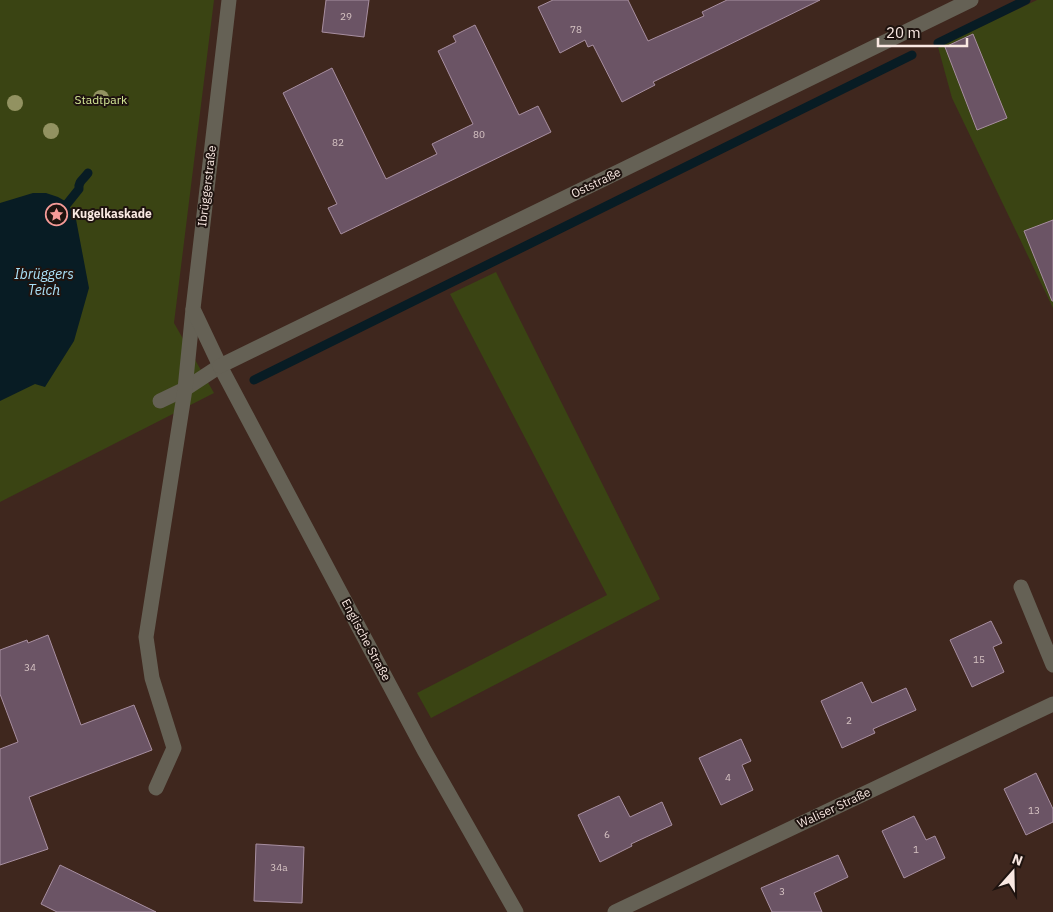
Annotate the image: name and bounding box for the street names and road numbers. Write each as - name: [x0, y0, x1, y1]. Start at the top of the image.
- street label: Ibrüggerstraße: [194, 144, 219, 227]
- street label: Oststraße: [568, 164, 623, 201]
- street label: Englische Straße: [339, 596, 395, 684]
- street label: Waliser Straße: [795, 784, 873, 831]

